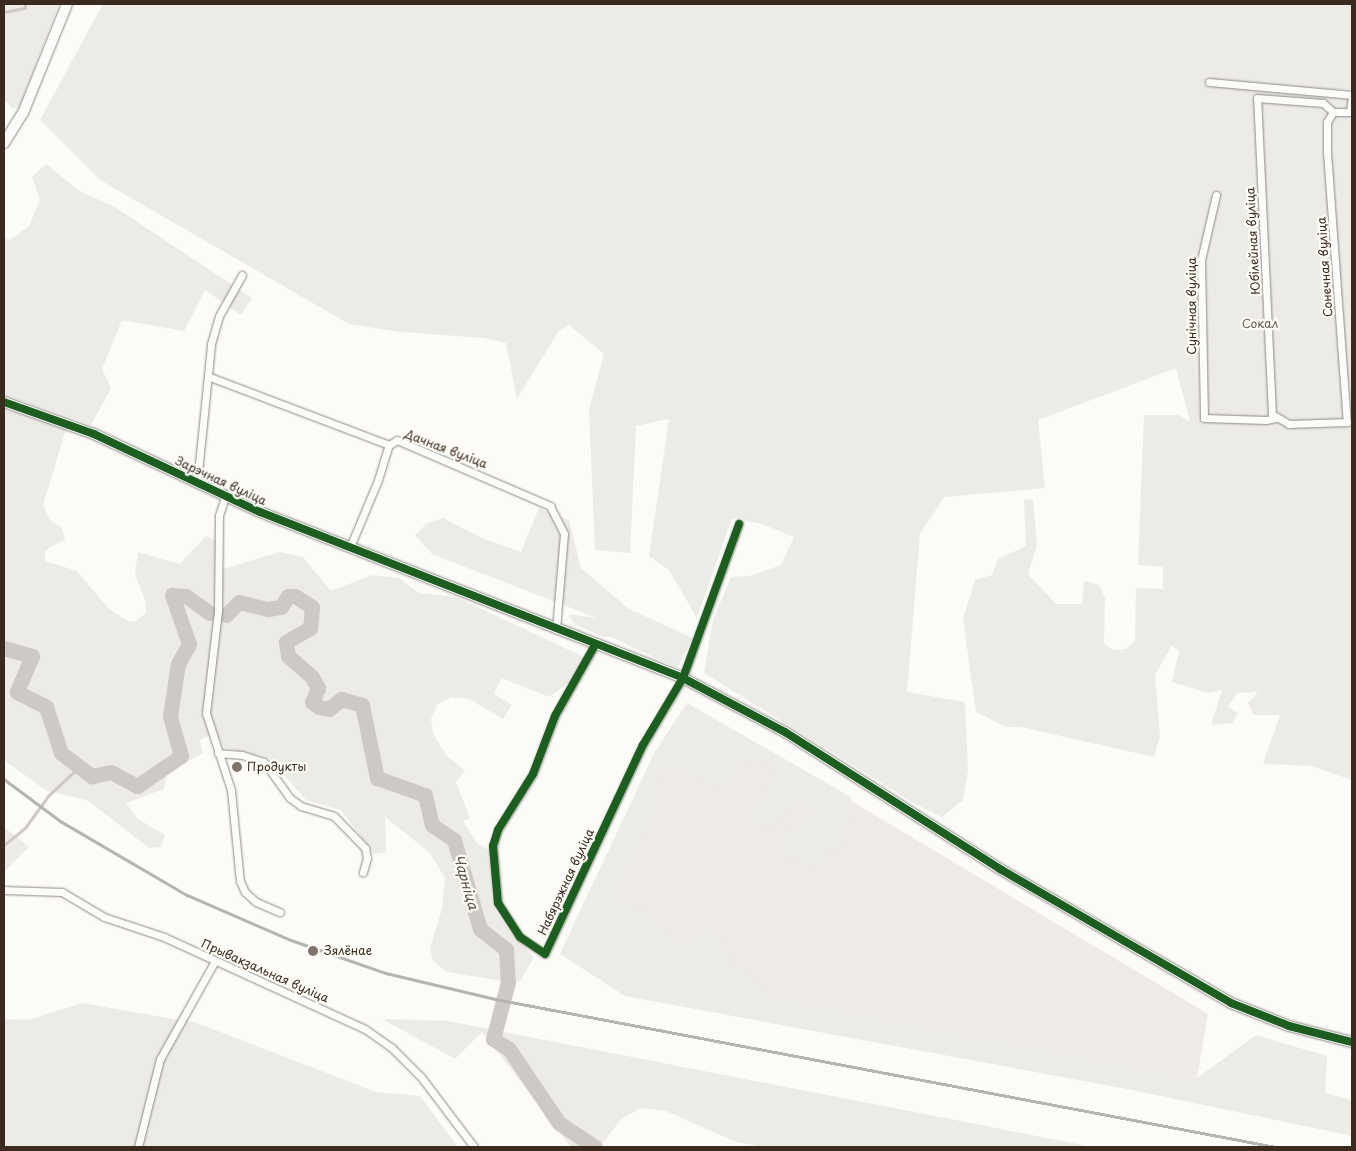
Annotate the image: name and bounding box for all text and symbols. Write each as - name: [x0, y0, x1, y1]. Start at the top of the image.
- street label: Юбілейная вуліца: [1243, 187, 1263, 295]
- street label: Сонечная вуліца: [1314, 216, 1336, 318]
- street label: Сунічная вуліца: [1185, 257, 1199, 355]
- park label: Сокал: [1242, 317, 1278, 331]
- street label: Дачная вуліца: [402, 427, 490, 471]
- street label: Зарэчная вуліца: [173, 453, 269, 509]
- place label: Продукты: [247, 760, 306, 774]
- marker: Продукты: [231, 761, 243, 773]
- street label: Набярэжная вуліца: [535, 826, 597, 938]
- water label: Чарніца: [450, 853, 482, 911]
- street label: Прывакзальная вуліца: [199, 936, 331, 1006]
- marker: Зялёнае: [306, 944, 320, 958]
- place label: Зялёнае: [324, 944, 372, 958]

